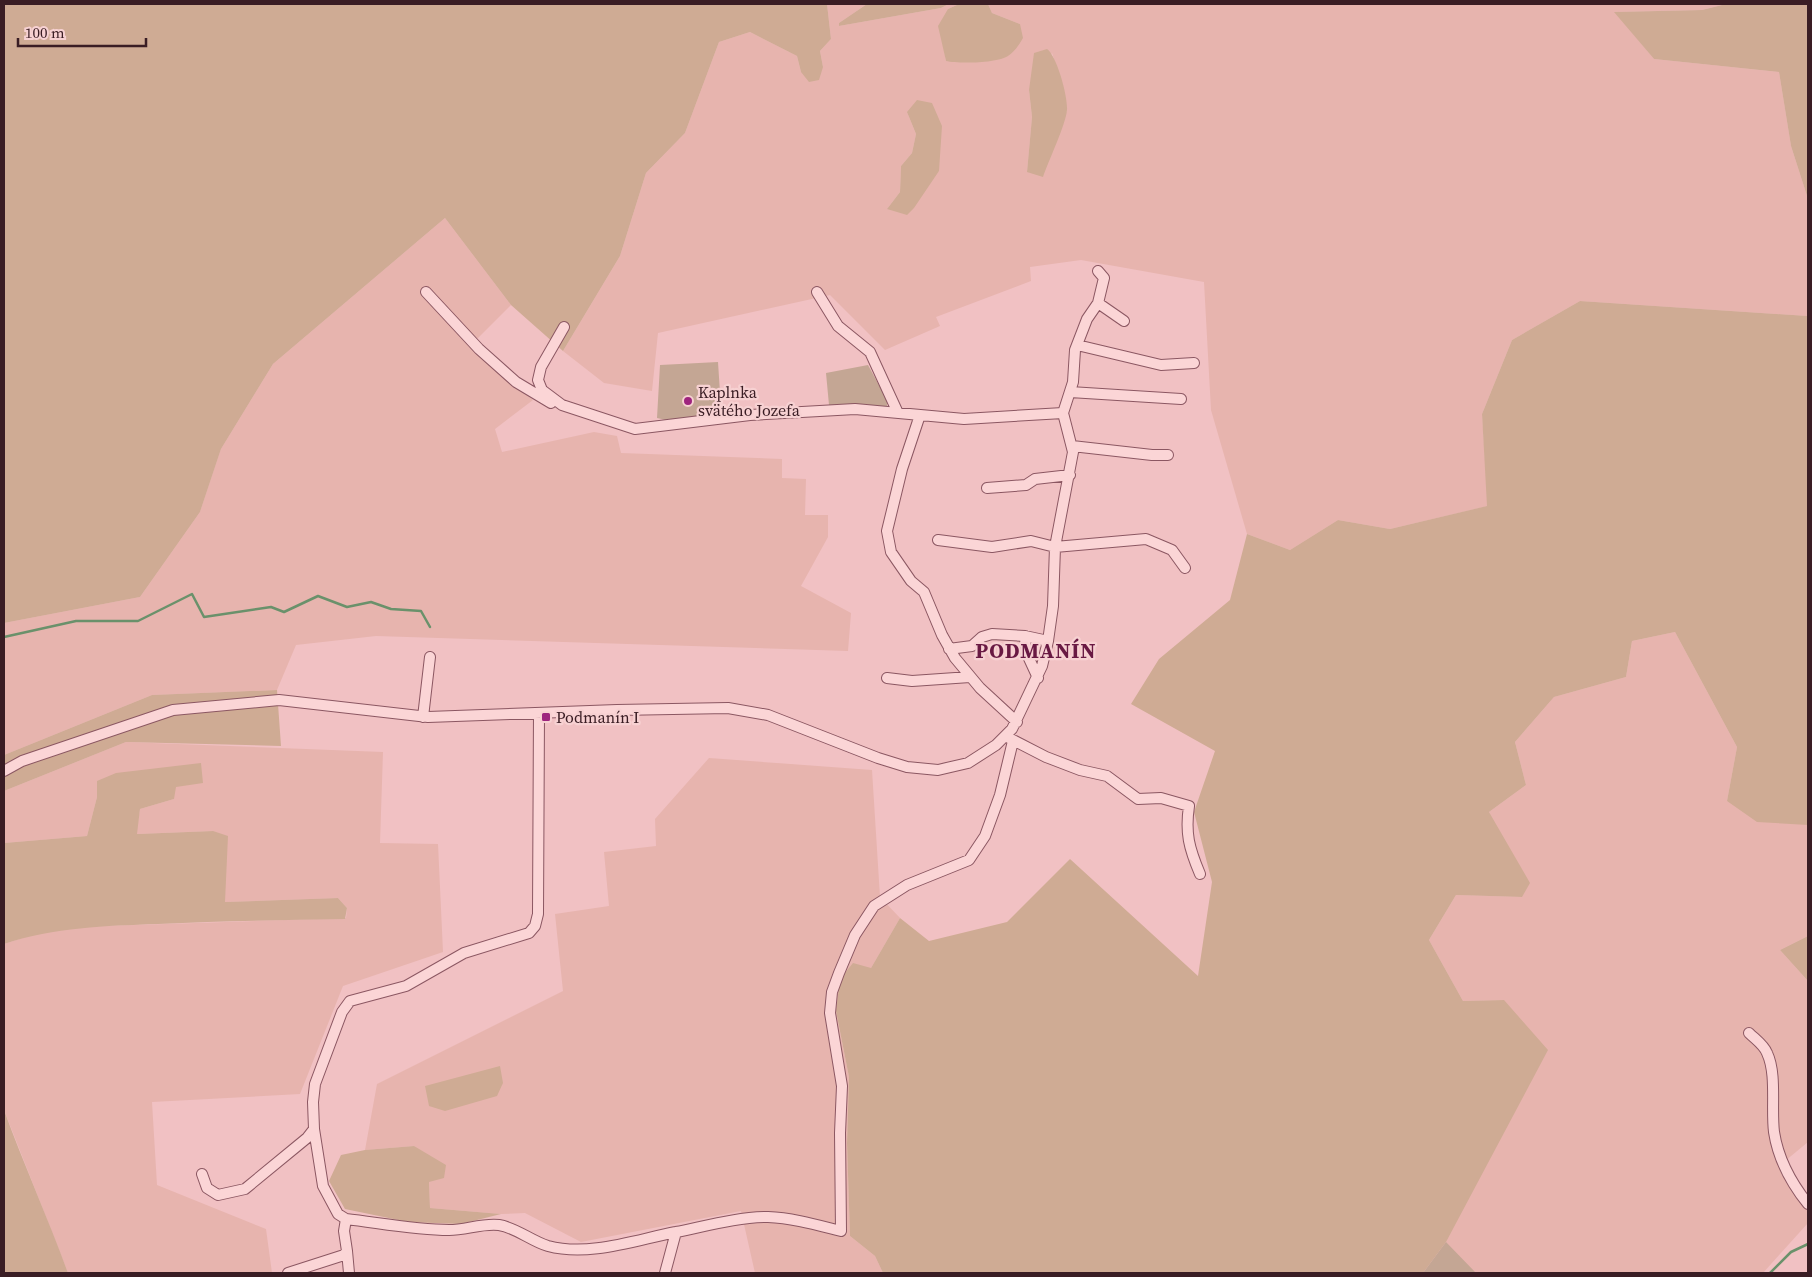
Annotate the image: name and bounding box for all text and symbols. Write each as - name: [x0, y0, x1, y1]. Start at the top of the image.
- scale bar: [18, 15, 145, 47]
- text: 100 m: [25, 22, 65, 43]
- place label: Kaplnka svätého Jozefa: [698, 381, 801, 421]
- marker: Kaplnka svätého Jozefa: [682, 395, 694, 407]
- district label: PODMANÍN: [975, 636, 1097, 665]
- place label: Podmanín I: [556, 706, 639, 728]
- marker: Podmanín I: [540, 711, 552, 723]

